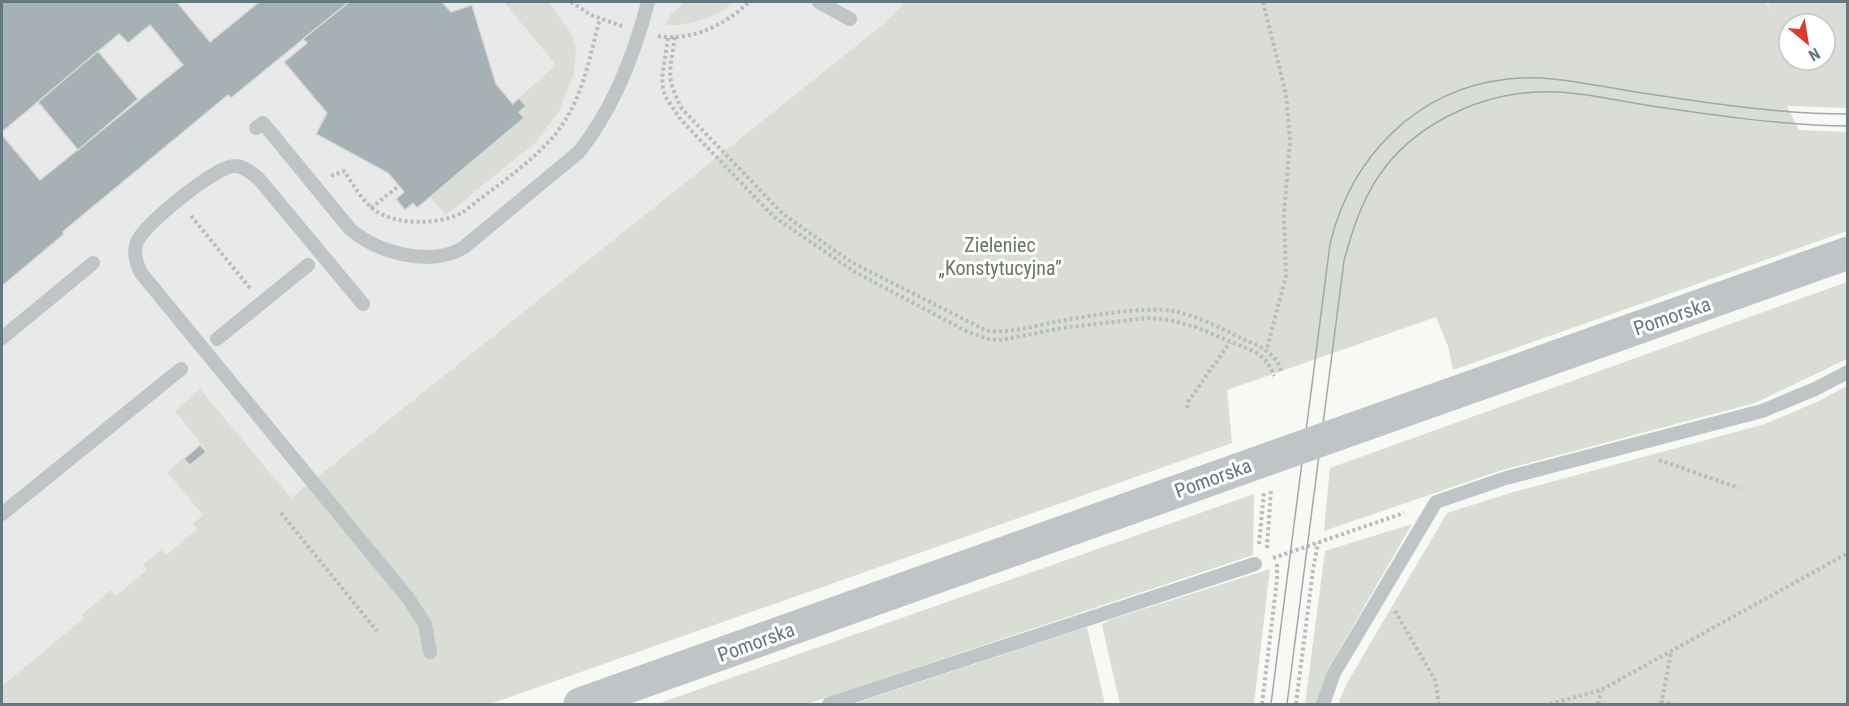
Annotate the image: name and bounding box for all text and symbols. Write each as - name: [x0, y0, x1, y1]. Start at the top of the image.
- north arrow: [1777, 12, 1837, 72]
- text: N: [1805, 44, 1823, 65]
- park label: Zieleniec „Konstytucyjna”: [938, 233, 1062, 280]
- street label: Pomorska: [1630, 292, 1714, 340]
- street label: Pomorska: [1171, 453, 1255, 503]
- street label: Pomorska: [714, 617, 798, 667]

